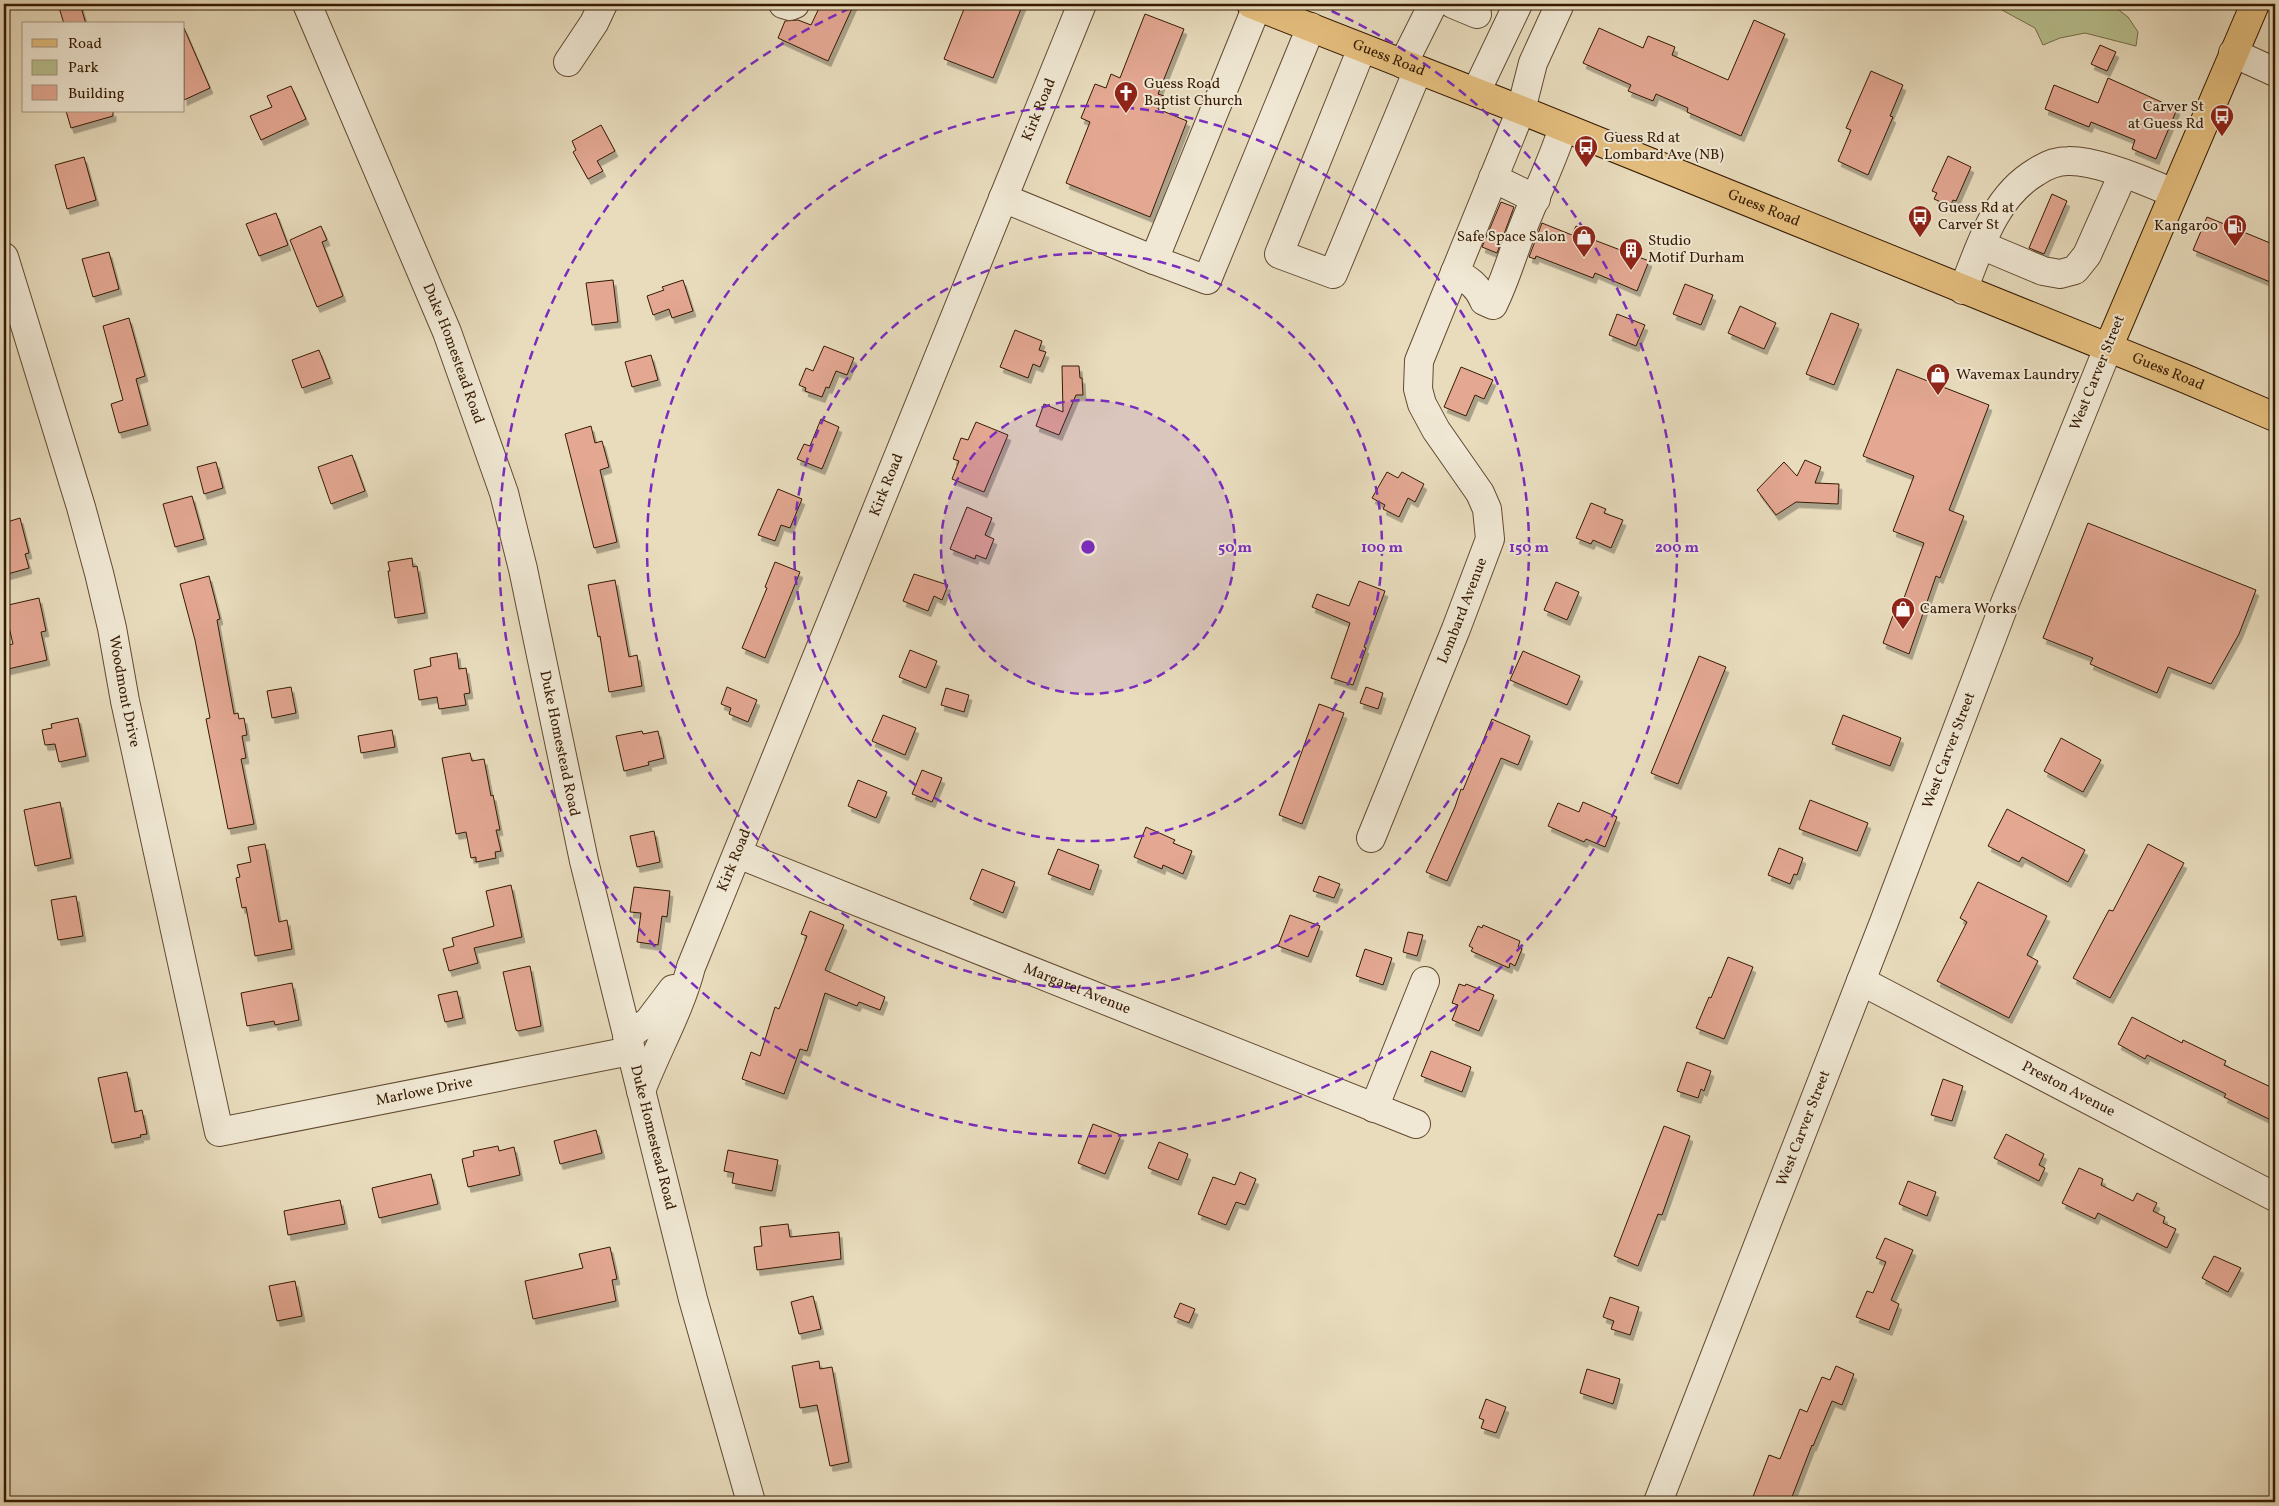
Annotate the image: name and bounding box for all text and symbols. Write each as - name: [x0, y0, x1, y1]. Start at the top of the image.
- legend: [22, 22, 185, 112]
- text: Road: [68, 34, 102, 55]
- street label: Guess Road: [1349, 34, 1428, 82]
- text: Park: [68, 58, 99, 79]
- place label: Guess Road Baptist Church: [1144, 74, 1243, 112]
- street label: Kirk Road: [1017, 75, 1061, 144]
- church icon: Guess Road Baptist Church: [1113, 80, 1139, 114]
- text: Building: [68, 84, 125, 105]
- place label: Carver St at Guess Rd: [2128, 97, 2204, 135]
- bus stop icon: Carver St at Guess Rd: [2209, 103, 2235, 137]
- place label: Guess Rd at Lombard Ave (NB): [1604, 128, 1724, 166]
- bus stop icon: Guess Rd at Lombard Ave (NB): [1573, 134, 1599, 168]
- street label: Guess Road: [1725, 184, 1803, 232]
- place label: Guess Rd at Carver St: [1938, 198, 2014, 236]
- bus stop icon: Guess Rd at Carver St: [1907, 204, 1933, 238]
- fuel station icon: Kangaroo: [2222, 213, 2248, 247]
- place label: Kangaroo: [2154, 216, 2218, 237]
- shop icon: Safe Space Salon: [1571, 224, 1597, 258]
- place label: Safe Space Salon: [1457, 227, 1566, 248]
- place label: Studio Motif Durham: [1648, 231, 1744, 269]
- building icon: Studio Motif Durham: [1618, 237, 1644, 271]
- street label: Duke Homestead Road: [417, 280, 489, 427]
- street label: West Carver Street: [2065, 312, 2131, 434]
- street label: Guess Road: [2129, 348, 2207, 396]
- shop icon: Wavemax Laundry: [1925, 362, 1951, 396]
- place label: Wavemax Laundry: [1956, 365, 2079, 386]
- street label: Kirk Road: [865, 450, 909, 520]
- centre of rings: [1079, 538, 1097, 556]
- text: 50 m: [1218, 538, 1252, 559]
- text: 100 m: [1361, 538, 1404, 559]
- text: 150 m: [1509, 538, 1549, 559]
- text: 200 m: [1655, 538, 1699, 559]
- street label: Lombard Avenue: [1432, 555, 1493, 667]
- shop icon: Camera Works: [1890, 596, 1916, 630]
- place label: Camera Works: [1920, 599, 2017, 620]
- street label: Woodmont Drive: [103, 634, 145, 749]
- street label: Duke Homestead Road: [534, 669, 585, 818]
- street label: West Carver Street: [1917, 689, 1981, 812]
- street label: Kirk Road: [712, 826, 756, 895]
- street label: Margaret Avenue: [1020, 958, 1134, 1020]
- street label: Preston Avenue: [2018, 1056, 2119, 1122]
- street label: Duke Homestead Road: [625, 1063, 681, 1212]
- street label: West Carver Street: [1772, 1067, 1836, 1189]
- street label: Marlowe Drive: [374, 1072, 475, 1111]

